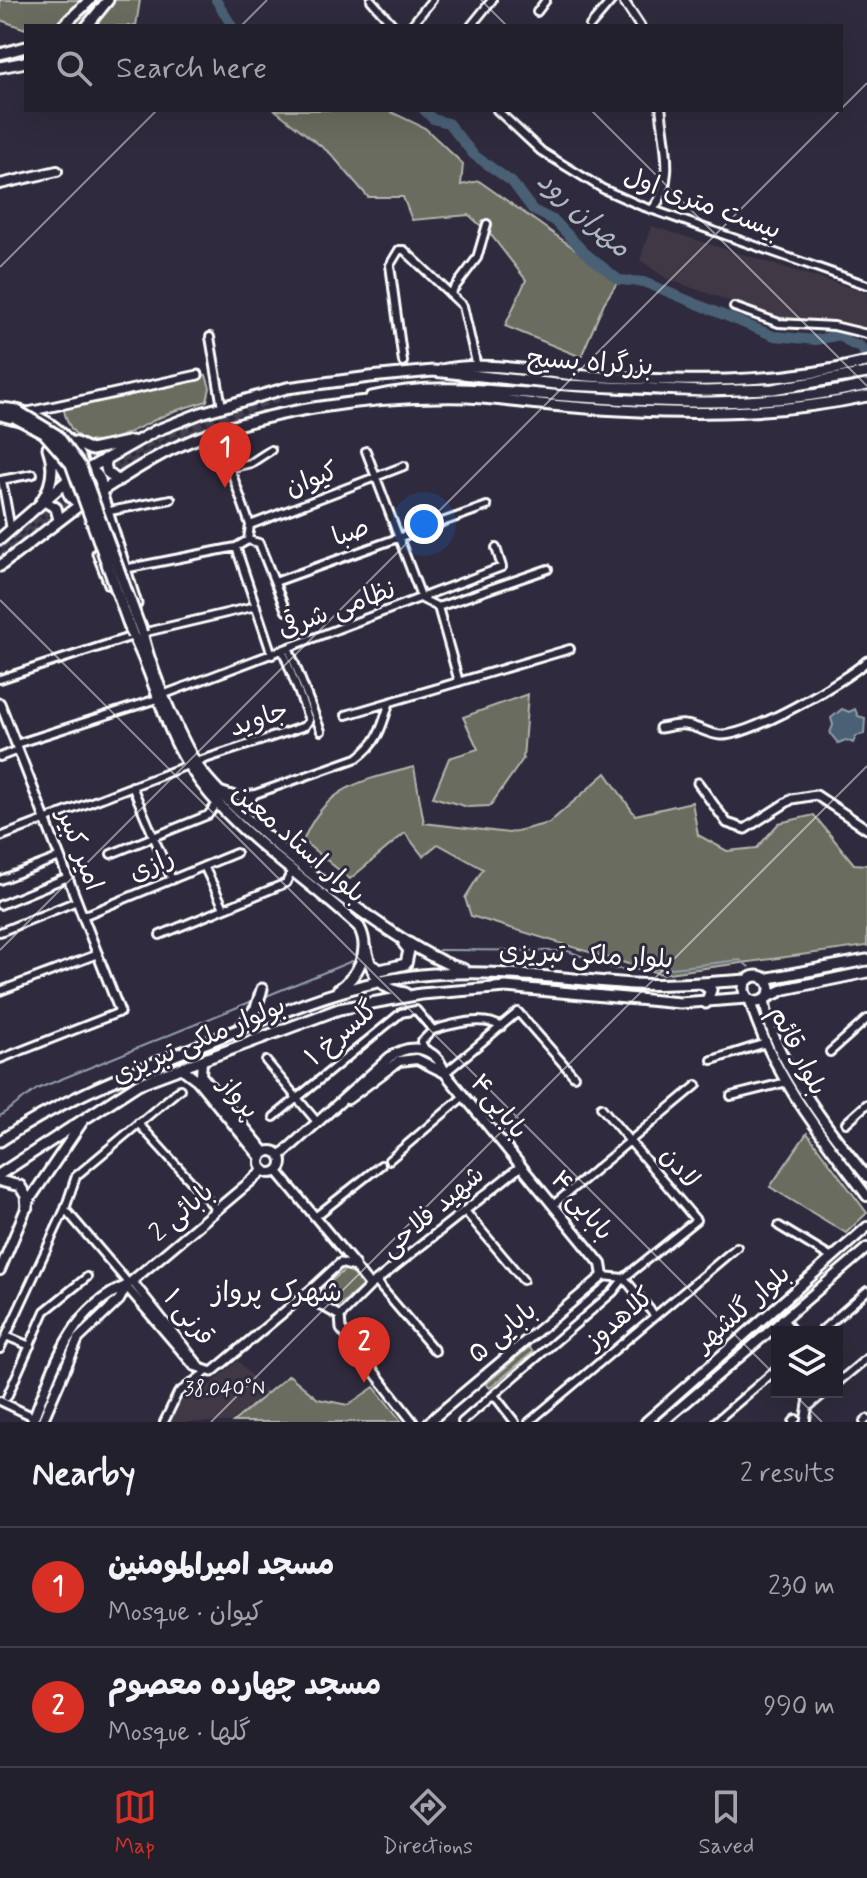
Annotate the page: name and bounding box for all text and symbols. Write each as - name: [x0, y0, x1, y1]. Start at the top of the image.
- search box: [24, 24, 843, 112]
- icon: search: [52, 46, 96, 90]
- text: Search here: [116, 49, 267, 88]
- street label: بیست متری اول: [619, 160, 785, 248]
- water label: مهران رود: [528, 163, 638, 267]
- street label: بزرگراه بسیج: [526, 342, 654, 384]
- pin: 1: [199, 422, 251, 488]
- street label: کیوان: [281, 454, 343, 506]
- your location: [404, 504, 444, 544]
- street label: صبا: [328, 511, 374, 555]
- street label: نظامی شرقی: [273, 572, 401, 647]
- street label: جاوید: [225, 694, 293, 746]
- street label: بلوار استاد معین: [224, 777, 372, 911]
- street label: امیر کبیر: [47, 802, 110, 896]
- street label: رازی: [124, 841, 180, 891]
- street label: بلوار ملکى تبریزى: [498, 934, 674, 978]
- street label: بولوار ملکی تبریزی: [107, 989, 291, 1093]
- street label: گلسرخ ۱: [298, 994, 386, 1074]
- street label: بلوار قائم: [759, 1000, 834, 1102]
- street label: بابایی۴: [461, 1067, 535, 1147]
- street label: پرواز: [209, 1068, 266, 1127]
- street label: لادن: [652, 1140, 706, 1196]
- street label: شهید فلاحی: [374, 1159, 492, 1265]
- street label: بابایی ۴: [542, 1164, 620, 1248]
- street label: بابائی 2: [142, 1176, 222, 1250]
- street label: بلوار گلشهر: [686, 1258, 798, 1362]
- district label: شهرک پرواز: [210, 1275, 342, 1312]
- street label: کلاهدوز: [577, 1280, 661, 1359]
- street label: قرنی ۱: [155, 1283, 221, 1353]
- street label: ۵ بابایی: [461, 1294, 545, 1372]
- pin: 2: [338, 1317, 390, 1383]
- map controls: [771, 1326, 843, 1398]
- button: layers: [771, 1326, 843, 1398]
- text: 38.040°N: [185, 1376, 265, 1403]
- text: Nearby: [32, 1452, 136, 1497]
- text: 2 results: [740, 1457, 835, 1491]
- text: مسجد امیرالمومنین: [108, 1546, 334, 1585]
- text: 1: [52, 1570, 64, 1604]
- text: 230 m: [768, 1570, 835, 1604]
- text: Mosque · کیوان: [108, 1596, 263, 1630]
- text: مسجد چهارده معصوم: [108, 1666, 381, 1705]
- text: 2: [52, 1690, 64, 1724]
- text: 990 m: [763, 1690, 835, 1724]
- text: Mosque · گلها: [108, 1716, 251, 1750]
- tab: Map: [113, 1785, 157, 1861]
- tab: Directions: [382, 1785, 473, 1861]
- tab: Saved: [699, 1785, 754, 1861]

